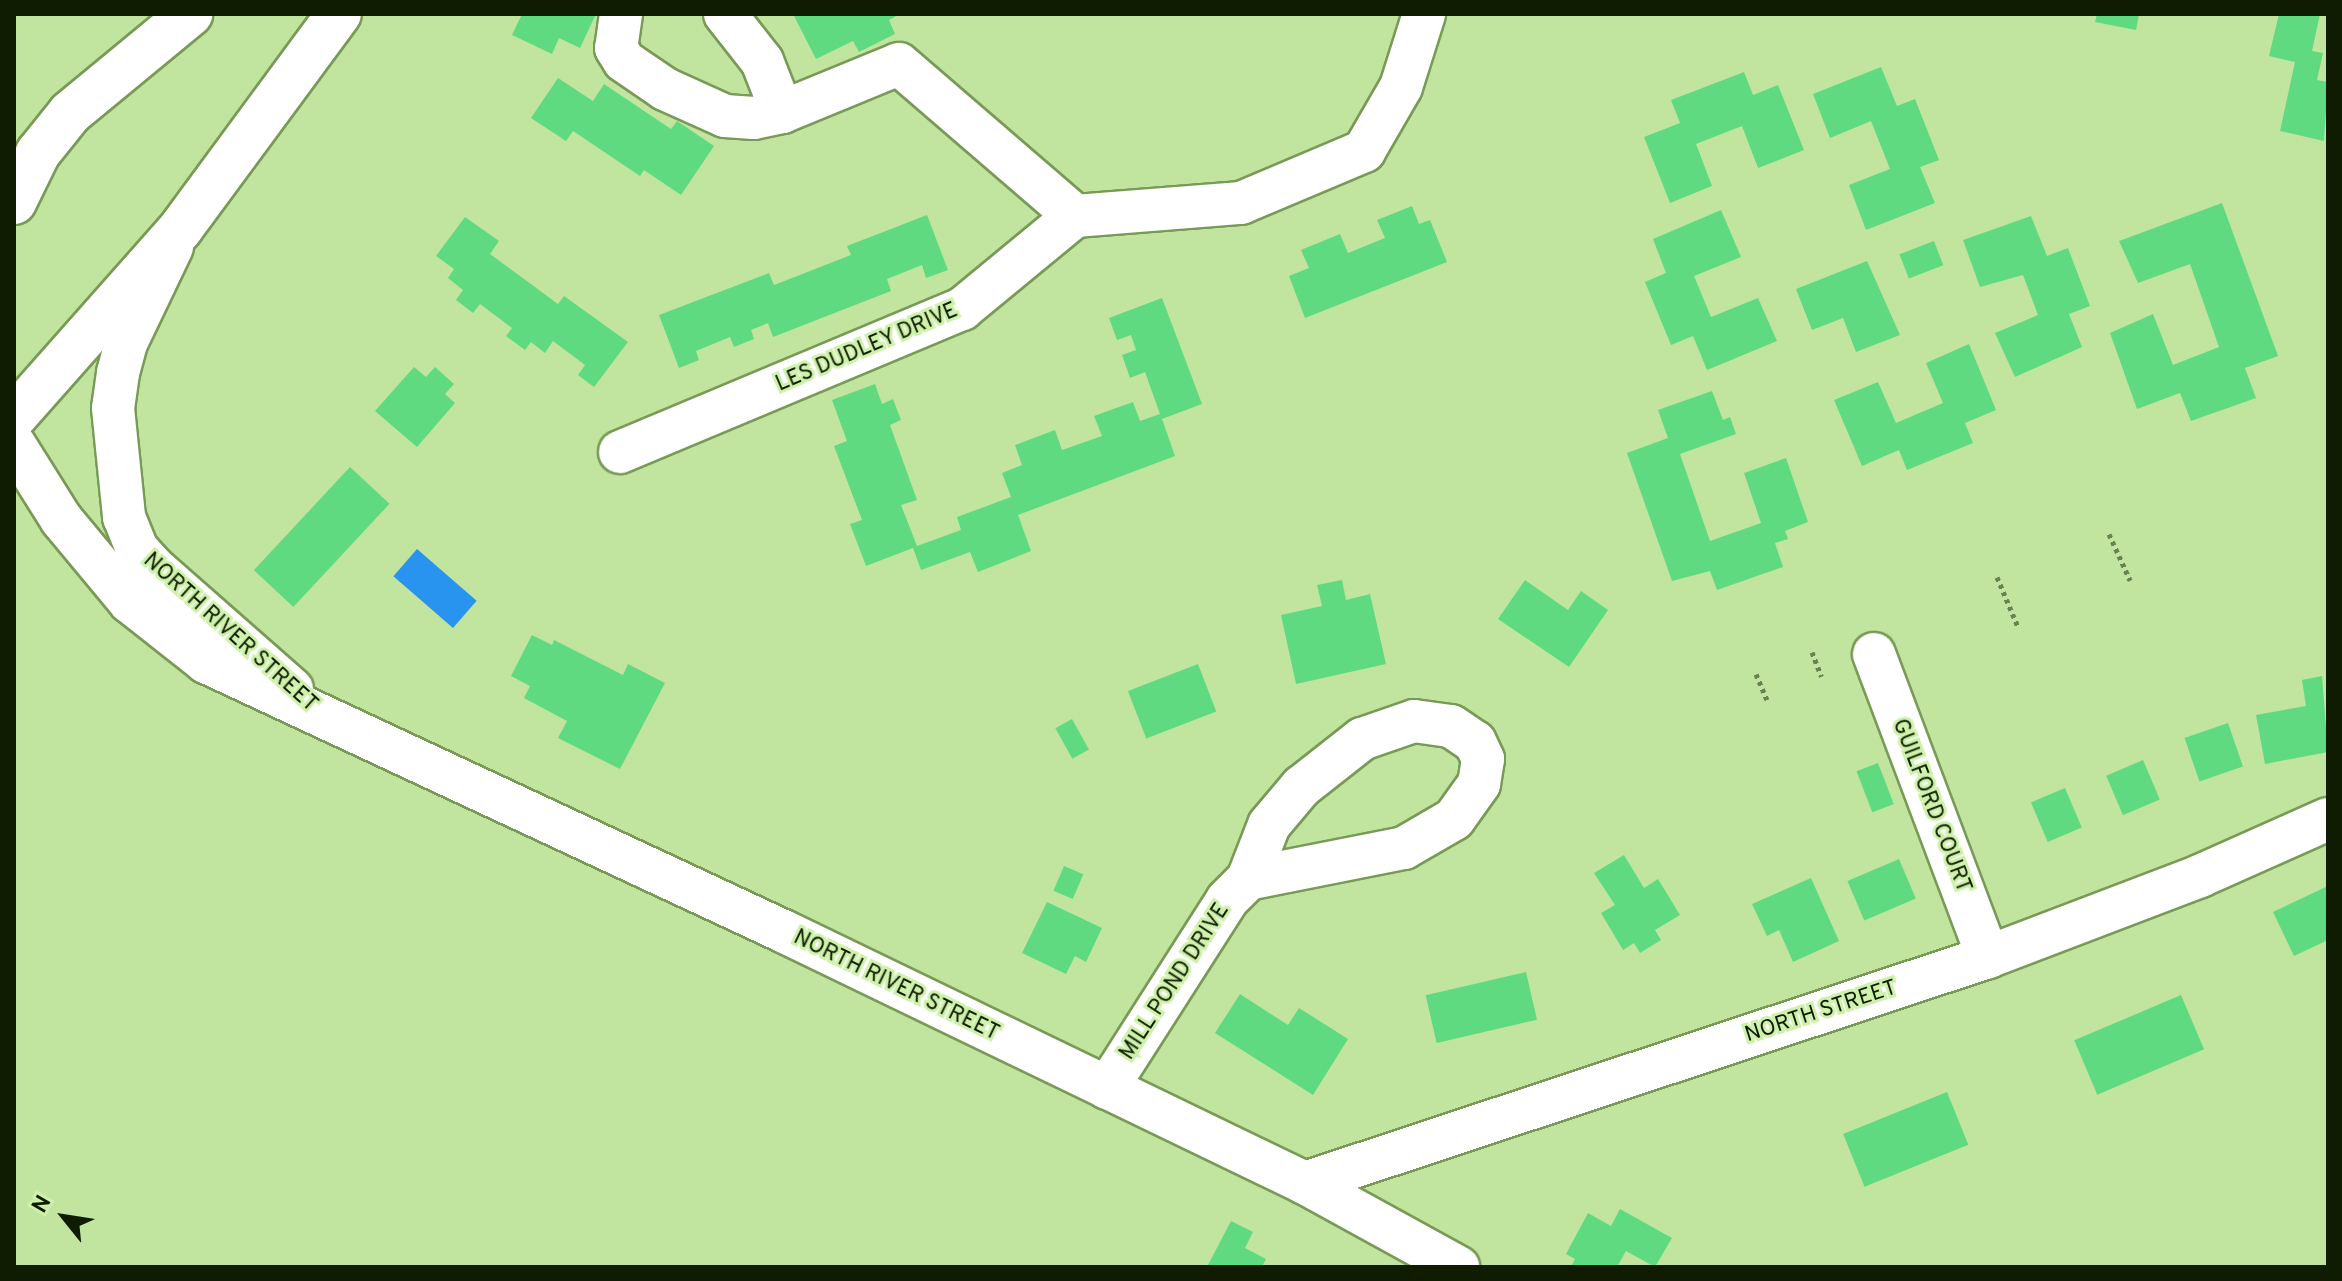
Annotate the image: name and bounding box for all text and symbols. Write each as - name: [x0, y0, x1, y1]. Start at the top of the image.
- street label: LES DUDLEY DRIVE: [772, 298, 962, 398]
- street label: NORTH RIVER STREET: [137, 548, 323, 718]
- street label: GUILFORD COURT: [1886, 715, 1976, 897]
- street label: MILL POND DRIVE: [1114, 899, 1236, 1065]
- street label: NORTH RIVER STREET: [789, 925, 1003, 1047]
- street label: NORTH STREET: [1742, 975, 1900, 1049]
- north arrow: [24, 1177, 104, 1257]
- text: N: [27, 1191, 58, 1218]

